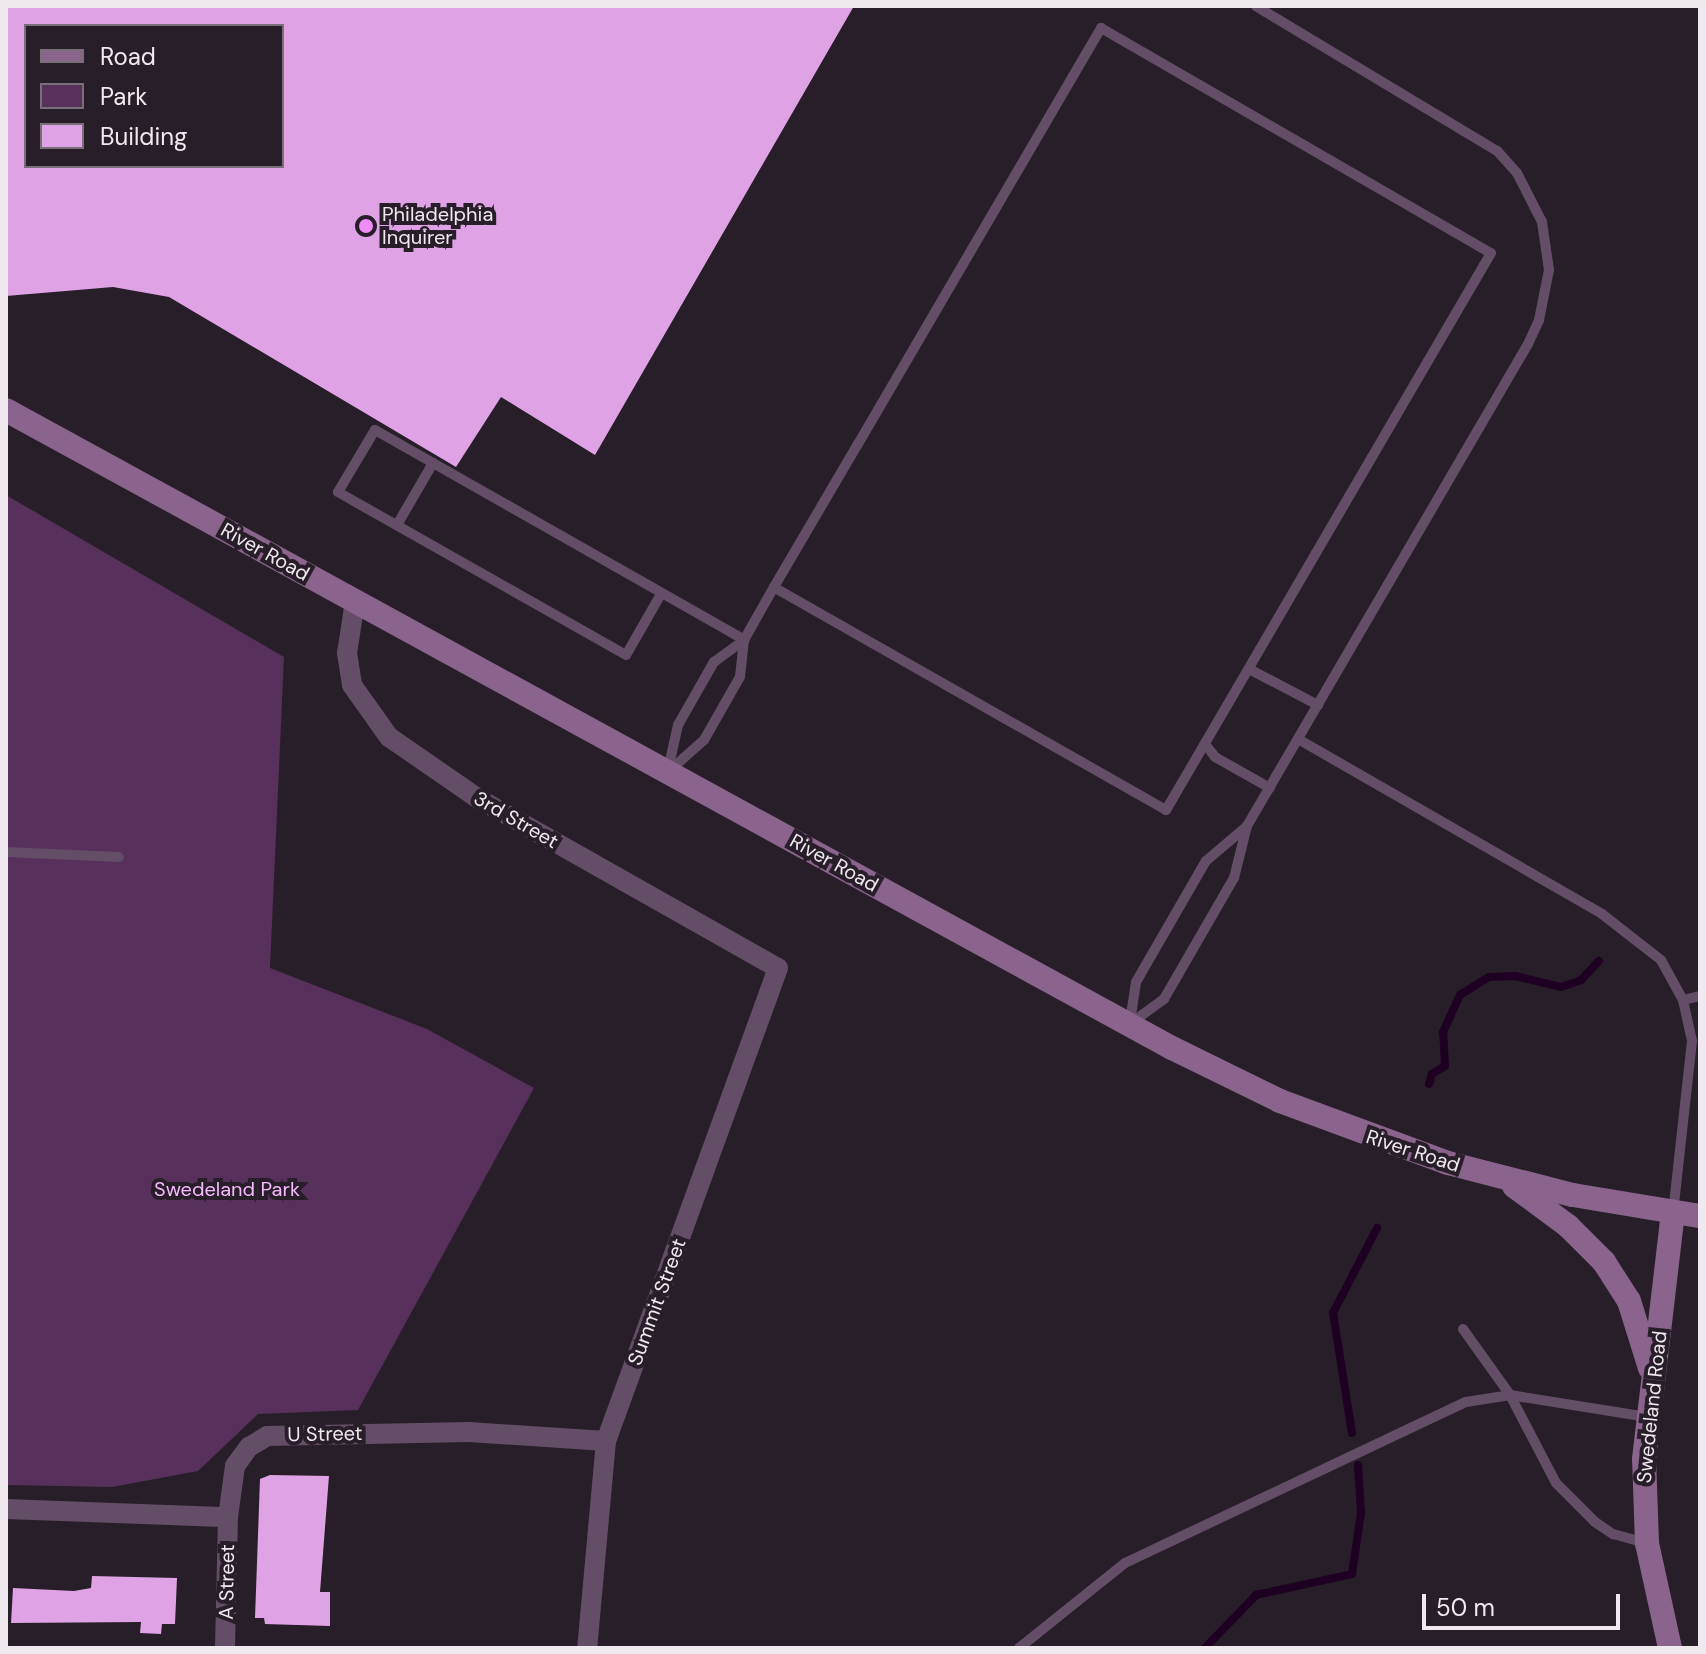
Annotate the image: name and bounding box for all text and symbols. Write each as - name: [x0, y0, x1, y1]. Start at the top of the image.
- legend: [24, 24, 284, 168]
- text: Road: [100, 41, 156, 72]
- text: Park: [100, 81, 147, 112]
- text: Building: [100, 121, 187, 152]
- place label: Philadelphia Inquirer: [382, 202, 493, 249]
- marker: Philadelphia Inquirer: [357, 217, 375, 235]
- street label: River Road: [217, 518, 313, 586]
- street label: 3rd Street: [470, 786, 562, 854]
- street label: River Road: [786, 829, 882, 897]
- street label: River Road: [1363, 1125, 1463, 1177]
- park label: Swedeland Park: [154, 1177, 300, 1201]
- street label: Summit Street: [623, 1235, 691, 1369]
- street label: Swedeland Road: [1632, 1330, 1672, 1484]
- street label: U Street: [287, 1421, 363, 1447]
- street label: A Street: [214, 1544, 240, 1620]
- scale bar: [1426, 1578, 1624, 1628]
- text: 50 m: [1436, 1592, 1495, 1623]

